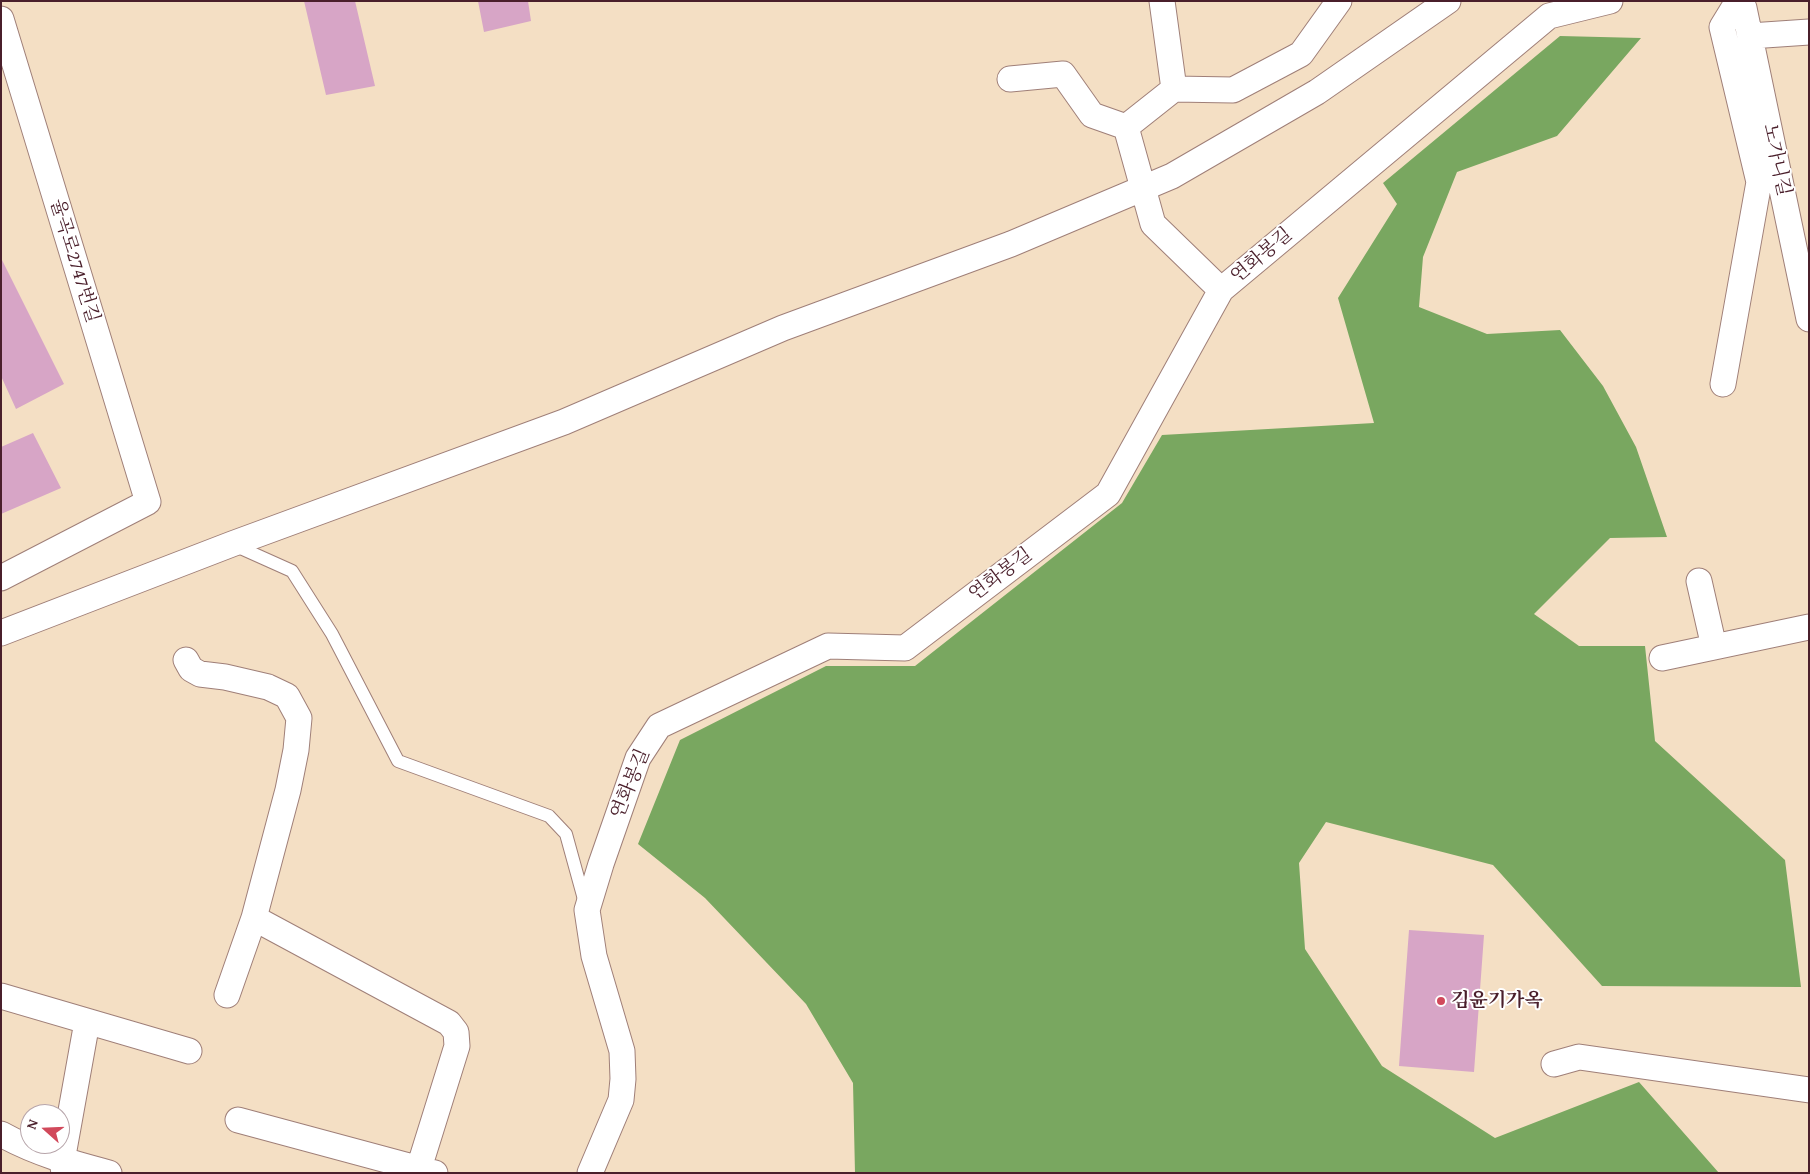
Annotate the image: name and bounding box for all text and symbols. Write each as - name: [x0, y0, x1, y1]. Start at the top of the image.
- street label: 노가니길: [1757, 122, 1795, 198]
- street label: 율곡로2747번길: [44, 196, 104, 326]
- street label: 연화봉길: [1227, 224, 1297, 288]
- street label: 연화봉길: [965, 544, 1037, 606]
- street label: 연화봉길: [607, 746, 655, 822]
- place label: 김윤기가옥: [1451, 990, 1543, 1012]
- marker: 김윤기가옥: [1435, 995, 1447, 1007]
- north arrow: [20, 1104, 70, 1154]
- text: N: [21, 1116, 43, 1132]

